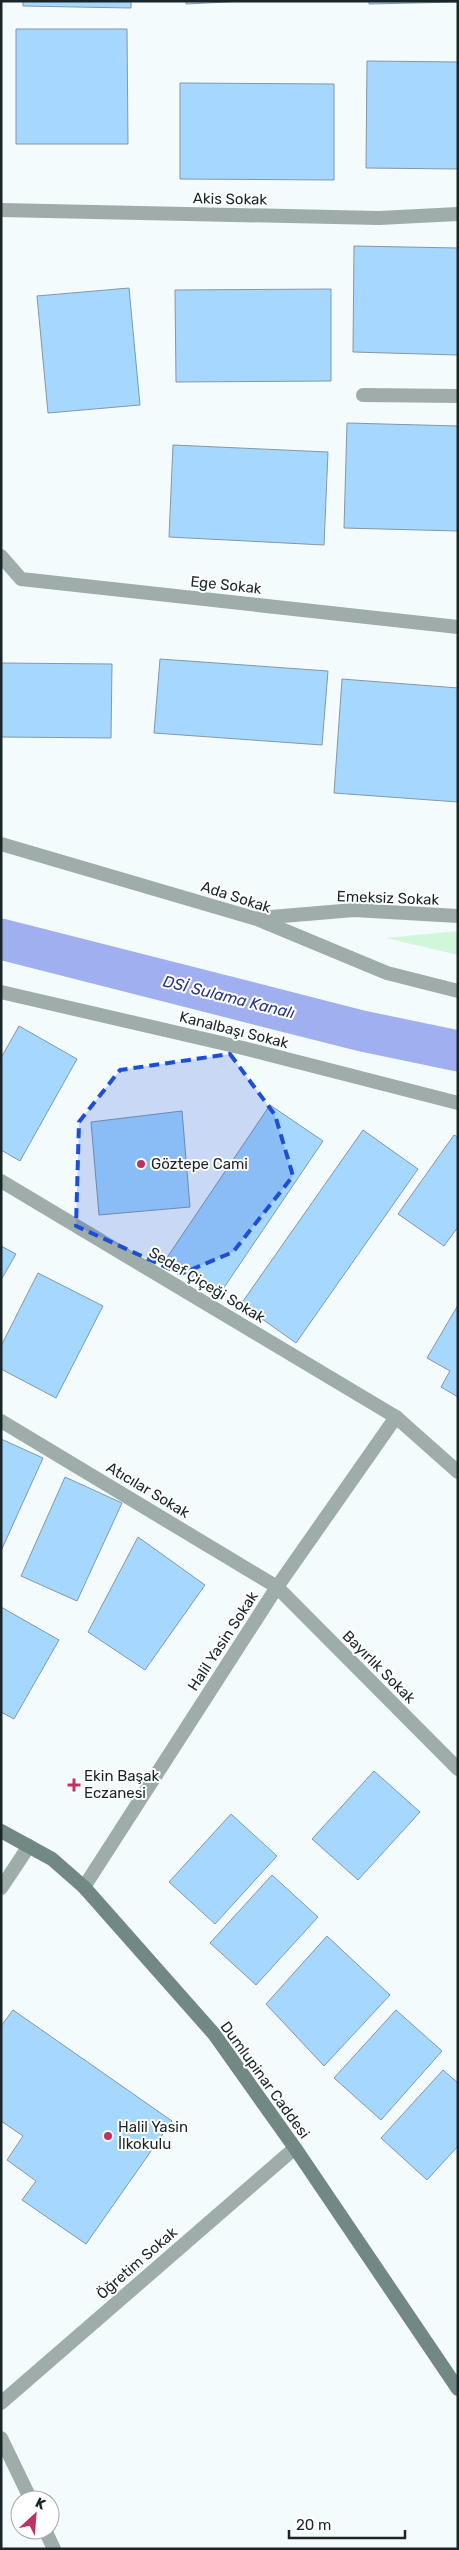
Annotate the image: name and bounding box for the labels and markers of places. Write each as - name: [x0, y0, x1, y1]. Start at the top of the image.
- place label: Göztepe Cami: [151, 1155, 248, 1173]
- marker: Göztepe Cami: [135, 1158, 147, 1170]
- place label: Ekin Başak Eczanesi: [84, 1767, 159, 1802]
- marker: Ekin Başak Eczanesi: [68, 1779, 80, 1791]
- place label: Halil Yasin İlkokulu: [118, 2118, 188, 2153]
- marker: Halil Yasin İlkokulu: [102, 2130, 114, 2142]

